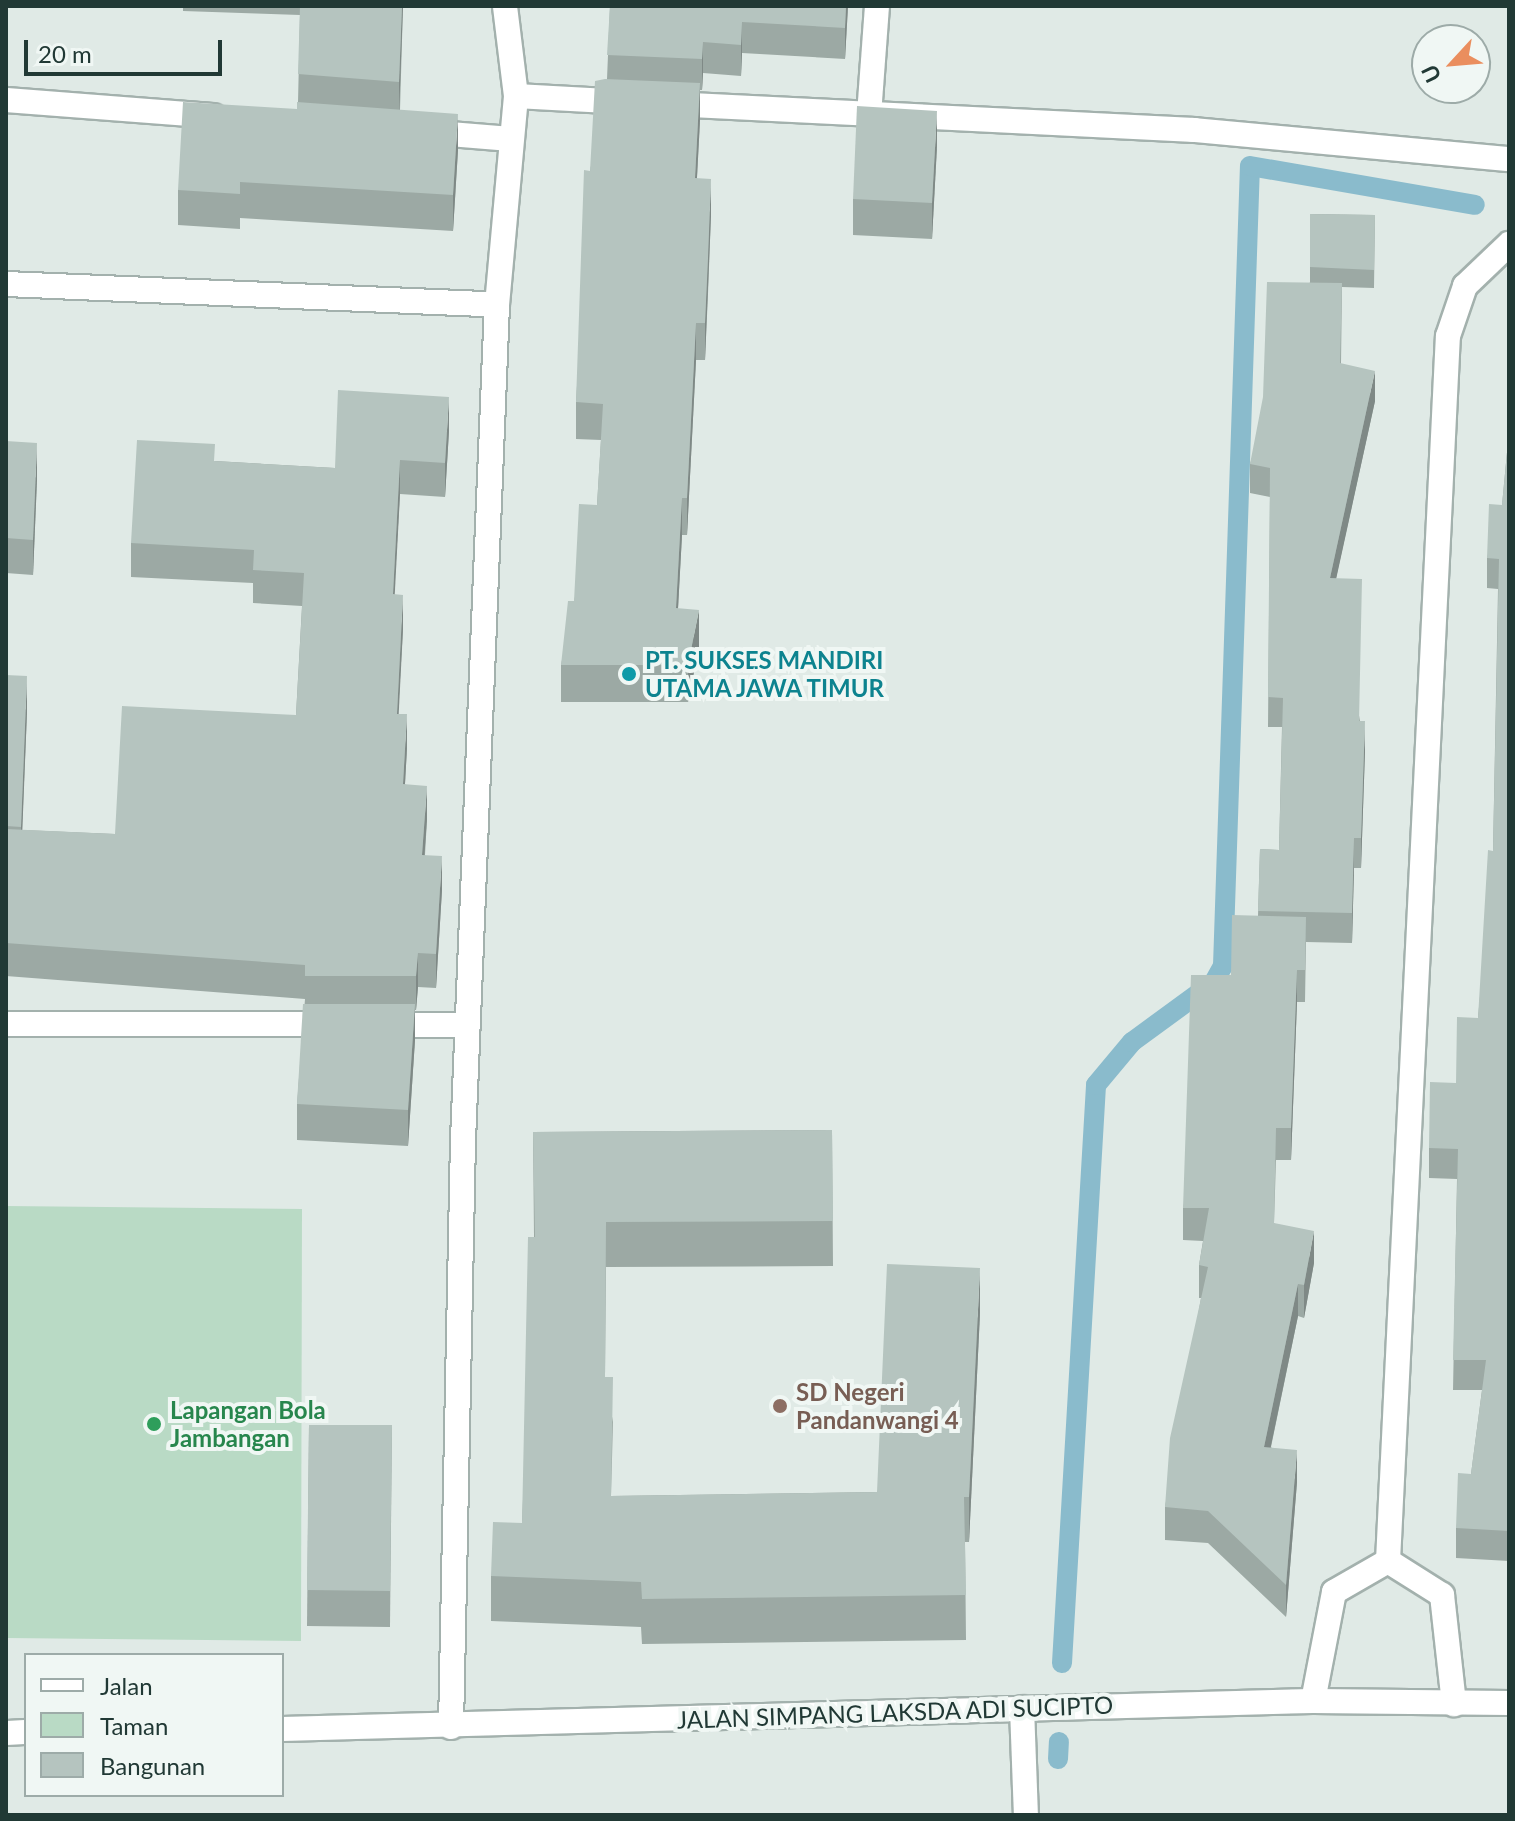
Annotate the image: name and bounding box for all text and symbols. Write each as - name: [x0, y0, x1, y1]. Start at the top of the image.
- scale bar: [28, 24, 226, 74]
- north arrow: [1411, 24, 1491, 104]
- text: 20 m: [38, 39, 92, 68]
- text: U: [1415, 61, 1446, 87]
- place label: PT. SUKSES MANDIRI UTAMA JAWA TIMUR: [645, 646, 887, 702]
- marker: PT. SUKSES MANDIRI UTAMA JAWA TIMUR: [620, 665, 638, 683]
- place label: SD Negeri Pandanwangi 4: [796, 1378, 959, 1434]
- place label: Lapangan Bola Jambangan: [170, 1396, 326, 1452]
- marker: SD Negeri Pandanwangi 4: [771, 1397, 789, 1415]
- marker: Lapangan Bola Jambangan: [145, 1415, 163, 1433]
- legend: [24, 1653, 284, 1797]
- text: Jalan: [100, 1671, 153, 1700]
- street label: JALAN SIMPANG LAKSDA ADI SUCIPTO: [676, 1690, 1114, 1734]
- text: Taman: [100, 1711, 168, 1740]
- text: Bangunan: [100, 1751, 205, 1780]

